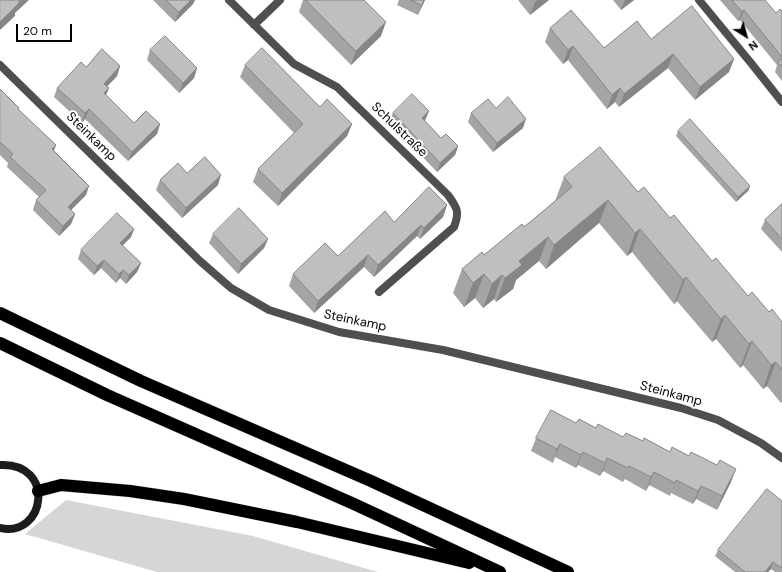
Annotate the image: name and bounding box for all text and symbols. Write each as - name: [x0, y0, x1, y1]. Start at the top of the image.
- scale bar: [18, 16, 74, 42]
- north arrow: [726, 16, 766, 56]
- text: 20 m: [23, 23, 52, 39]
- text: N: [746, 38, 761, 54]
- street label: Schulstraße: [368, 99, 430, 161]
- street label: Steinkamp: [63, 109, 119, 165]
- street label: Steinkamp: [322, 307, 388, 335]
- street label: Steinkamp: [638, 378, 704, 410]

